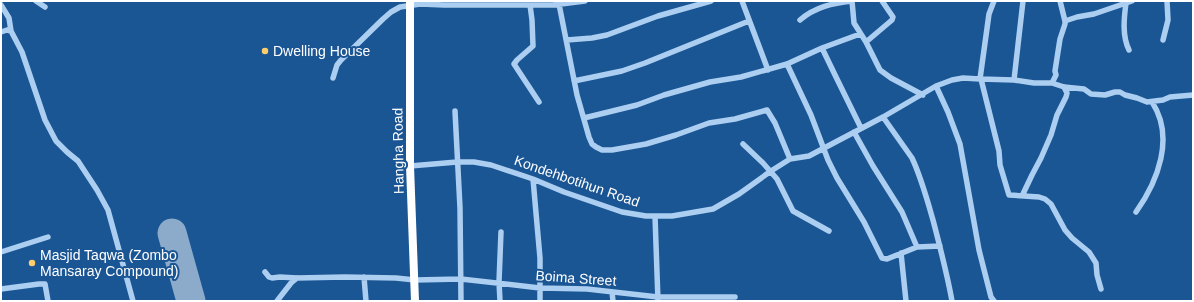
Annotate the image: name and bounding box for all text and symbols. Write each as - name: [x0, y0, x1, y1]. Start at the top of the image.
- place label: Dwelling House: [273, 43, 370, 59]
- marker: Dwelling House: [260, 46, 270, 56]
- street label: Hangha Road: [389, 108, 407, 194]
- street label: Kondehbotihun Road: [512, 152, 642, 210]
- place label: Masjid Taqwa (Zombo Mansaray Compound): [40, 247, 179, 279]
- marker: Masjid Taqwa (Zombo Mansaray Compound): [27, 258, 37, 268]
- street label: Boima Street: [535, 267, 617, 289]

